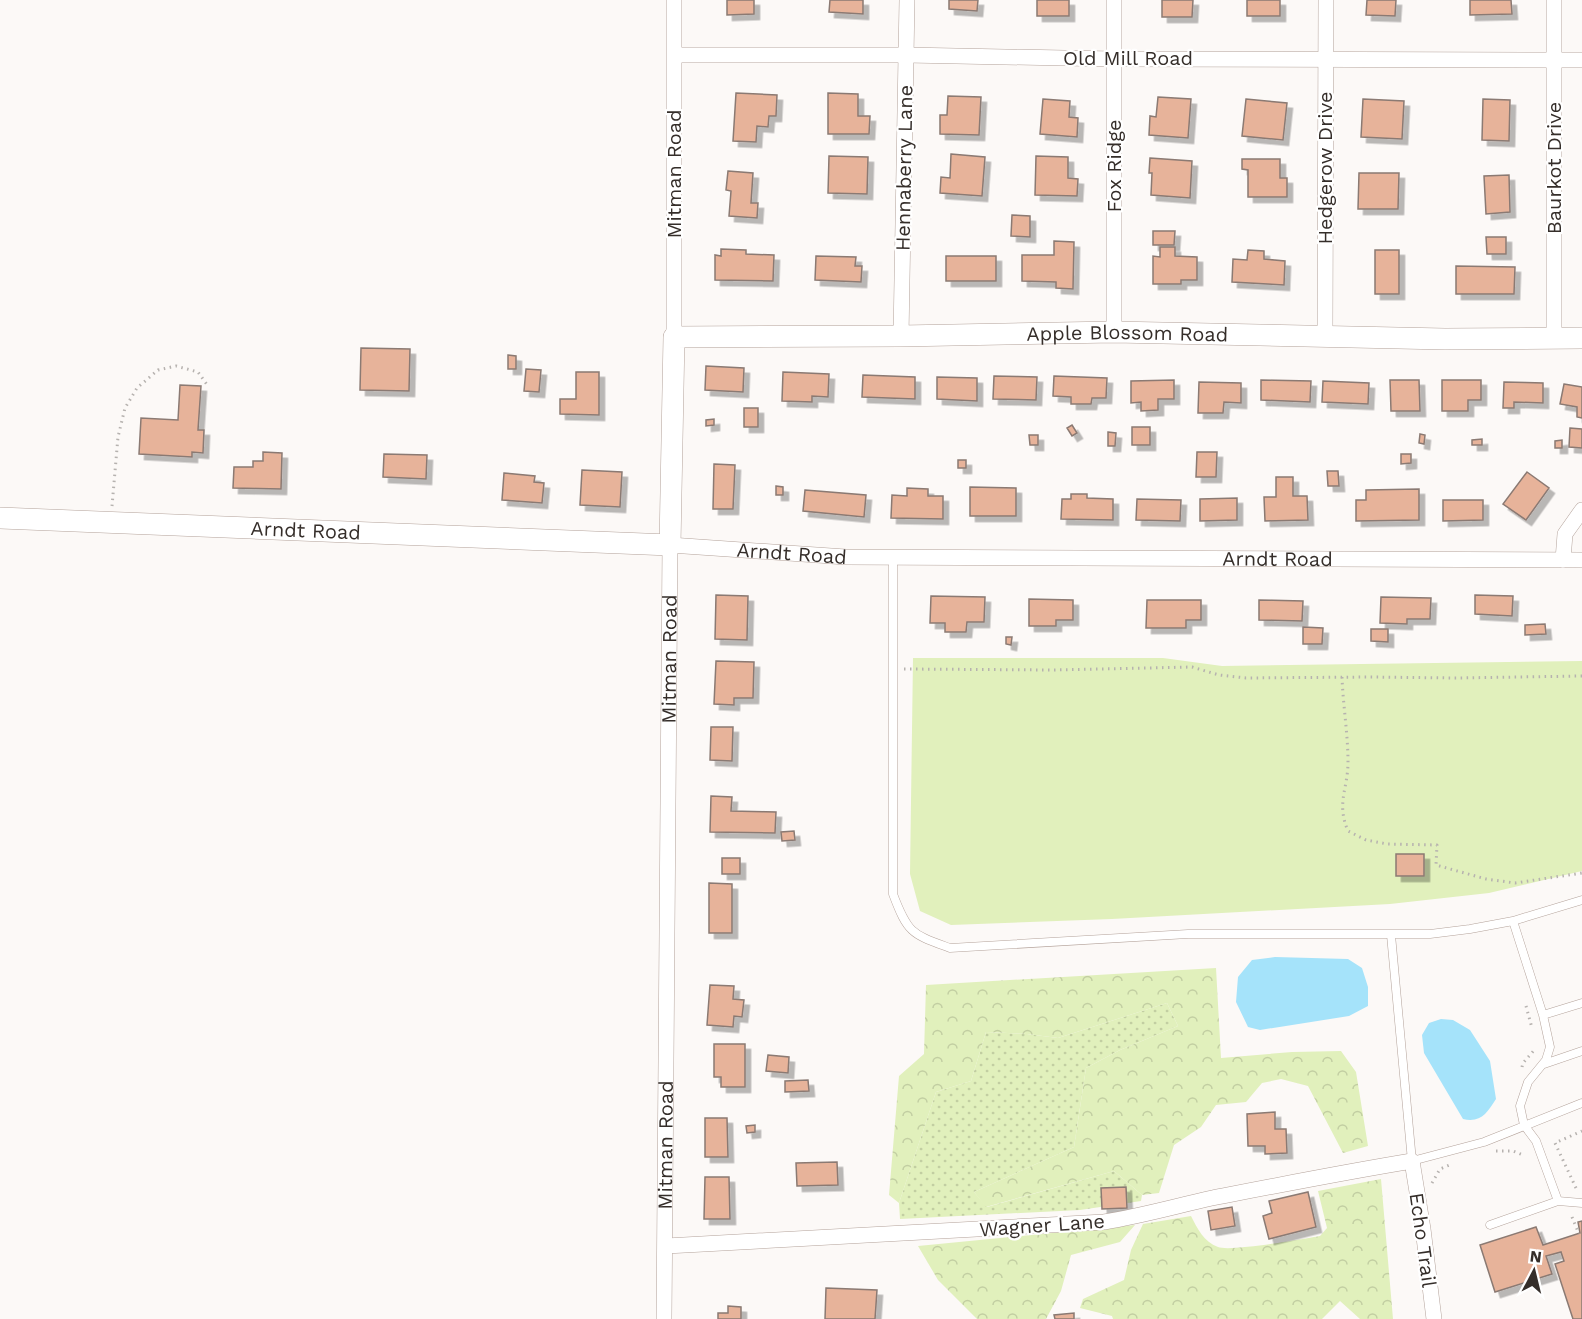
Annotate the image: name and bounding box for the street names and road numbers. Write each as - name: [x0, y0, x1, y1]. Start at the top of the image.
- street label: Old Mill Road: [1063, 46, 1193, 70]
- street label: Hennaberry Lane: [891, 85, 917, 251]
- street label: Hedgerow Drive: [1313, 91, 1337, 245]
- street label: Baurkot Drive: [1542, 102, 1566, 234]
- street label: Mitman Road: [662, 109, 686, 239]
- street label: Fox Ridge: [1102, 120, 1126, 213]
- street label: Apple Blossom Road: [1026, 320, 1229, 346]
- street label: Arndt Road: [250, 516, 361, 545]
- street label: Arndt Road: [736, 538, 848, 569]
- street label: Arndt Road: [1222, 547, 1333, 571]
- street label: Mitman Road: [657, 594, 682, 724]
- street label: Mitman Road: [653, 1080, 678, 1210]
- street label: Echo Trail: [1404, 1191, 1442, 1289]
- street label: Wagner Lane: [978, 1209, 1106, 1241]

